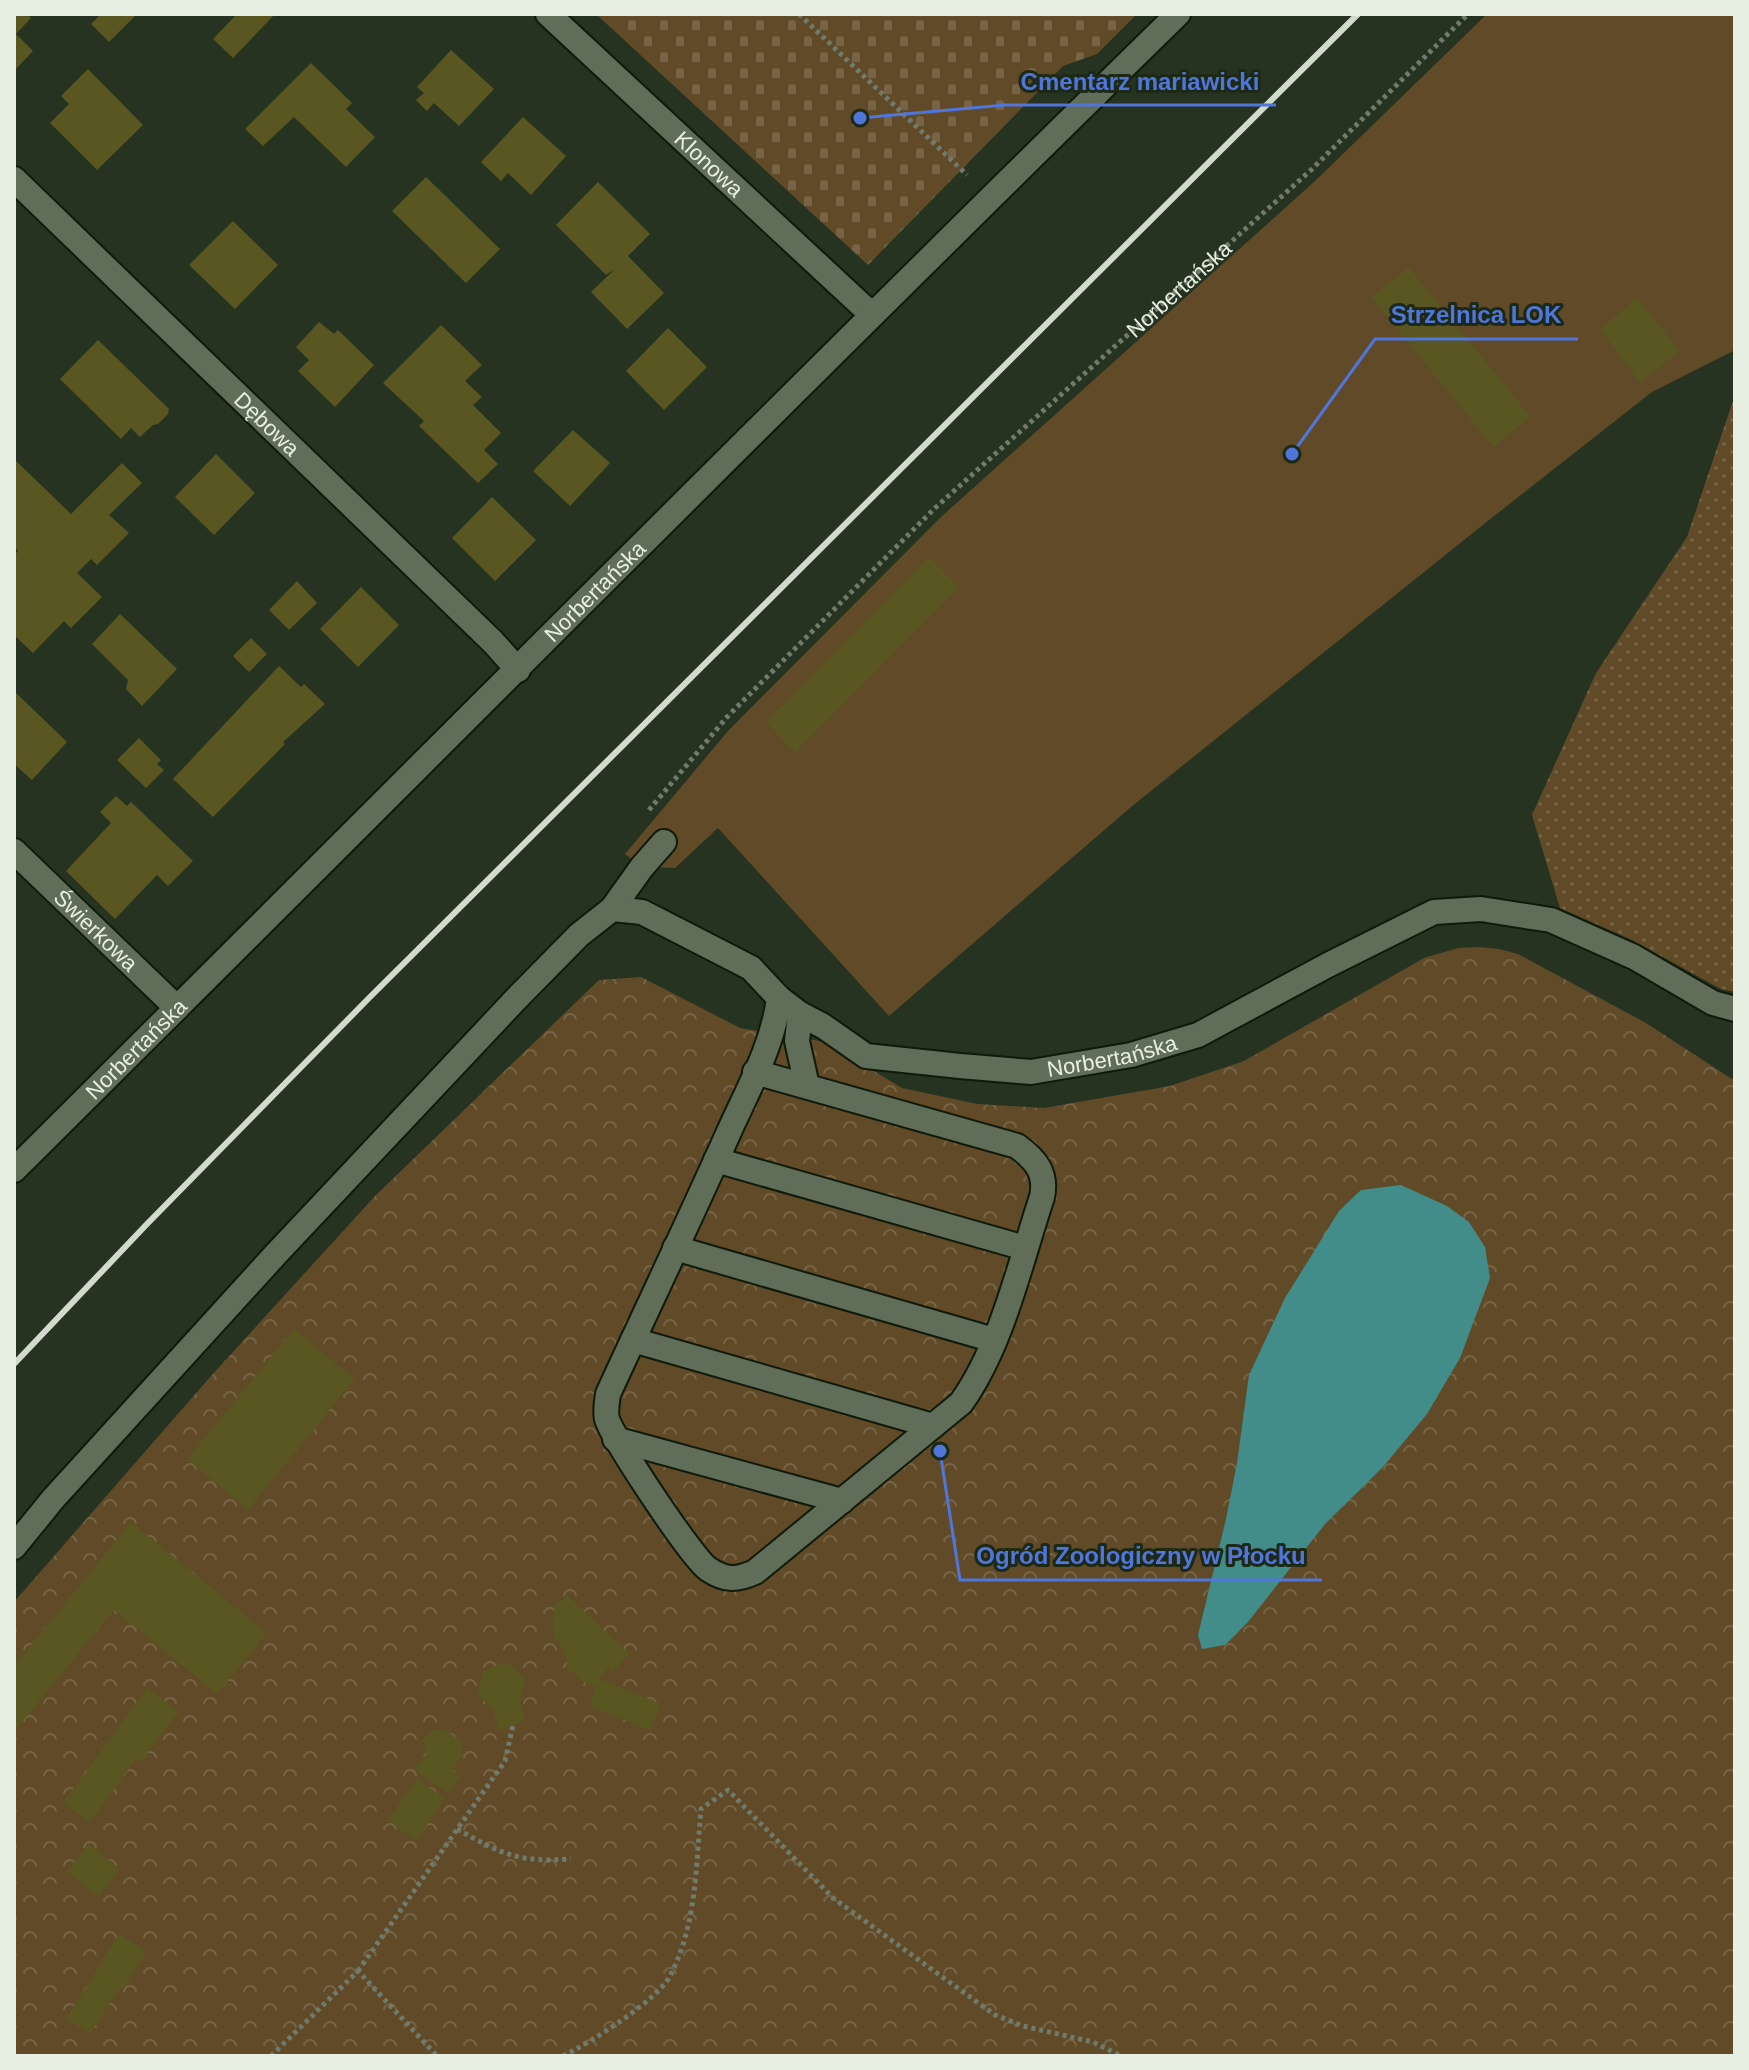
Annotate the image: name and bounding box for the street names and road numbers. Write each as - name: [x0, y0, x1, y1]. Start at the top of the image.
- street label: Klonowa: [669, 126, 749, 202]
- street label: Norbertańska: [1122, 235, 1237, 343]
- street label: Dębowa: [229, 387, 305, 462]
- street label: Norbertańska: [539, 535, 651, 647]
- street label: Świerkowa: [49, 885, 143, 977]
- street label: Norbertańska: [81, 993, 193, 1105]
- street label: Norbertańska: [1045, 1030, 1181, 1082]

